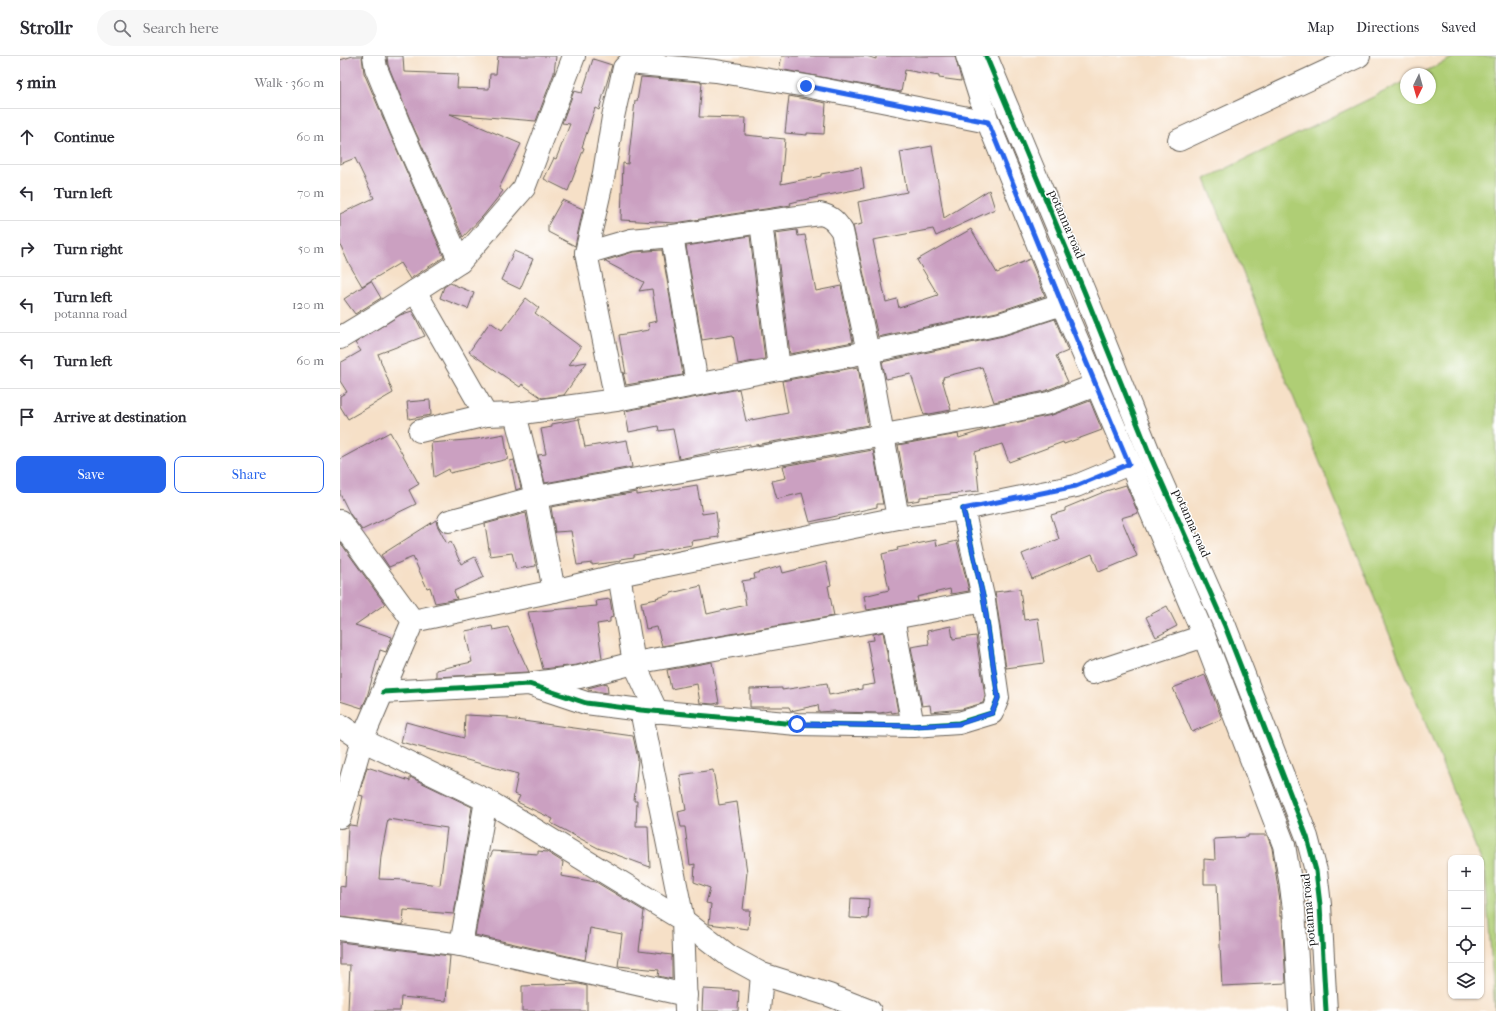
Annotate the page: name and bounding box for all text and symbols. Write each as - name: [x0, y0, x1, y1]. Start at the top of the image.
- search box: [97, 10, 377, 46]
- text: Strollr: [20, 17, 73, 39]
- icon: search: [111, 17, 133, 39]
- text: Search here: [143, 19, 219, 37]
- text: Map: [1307, 19, 1334, 36]
- text: Directions: [1356, 19, 1419, 36]
- text: Saved: [1441, 19, 1476, 36]
- north arrow: [1400, 68, 1436, 104]
- text: 5 min: [16, 72, 56, 92]
- text: Walk · 360 m: [254, 75, 324, 90]
- route end: [797, 77, 815, 95]
- icon: ahead: [16, 126, 38, 148]
- text: Continue: [54, 128, 114, 146]
- text: 60 m: [296, 129, 324, 144]
- icon: left: [16, 182, 38, 204]
- text: Turn left: [54, 184, 112, 202]
- text: 70 m: [297, 185, 324, 200]
- street label: potanna road: [1045, 186, 1089, 261]
- icon: right: [16, 238, 38, 260]
- text: Turn right: [54, 240, 123, 258]
- text: 50 m: [298, 241, 324, 256]
- text: Turn left: [54, 288, 112, 306]
- icon: left: [16, 294, 38, 316]
- text: 120 m: [292, 297, 324, 312]
- text: potanna road: [54, 306, 127, 321]
- icon: left: [16, 350, 38, 372]
- text: Turn left: [54, 352, 112, 370]
- text: 60 m: [296, 353, 324, 368]
- icon: arrive: [16, 406, 38, 428]
- text: Arrive at destination: [54, 408, 186, 426]
- button: Save: [16, 456, 166, 493]
- button: Share: [174, 456, 324, 493]
- street label: potanna road: [1170, 486, 1214, 560]
- route start: [788, 715, 806, 733]
- map controls: [1448, 855, 1484, 999]
- button: +: [1448, 855, 1484, 891]
- street label: potanna road: [1297, 872, 1319, 948]
- button: −: [1448, 891, 1484, 927]
- button: locate: [1448, 927, 1484, 963]
- button: layers: [1448, 963, 1484, 999]

